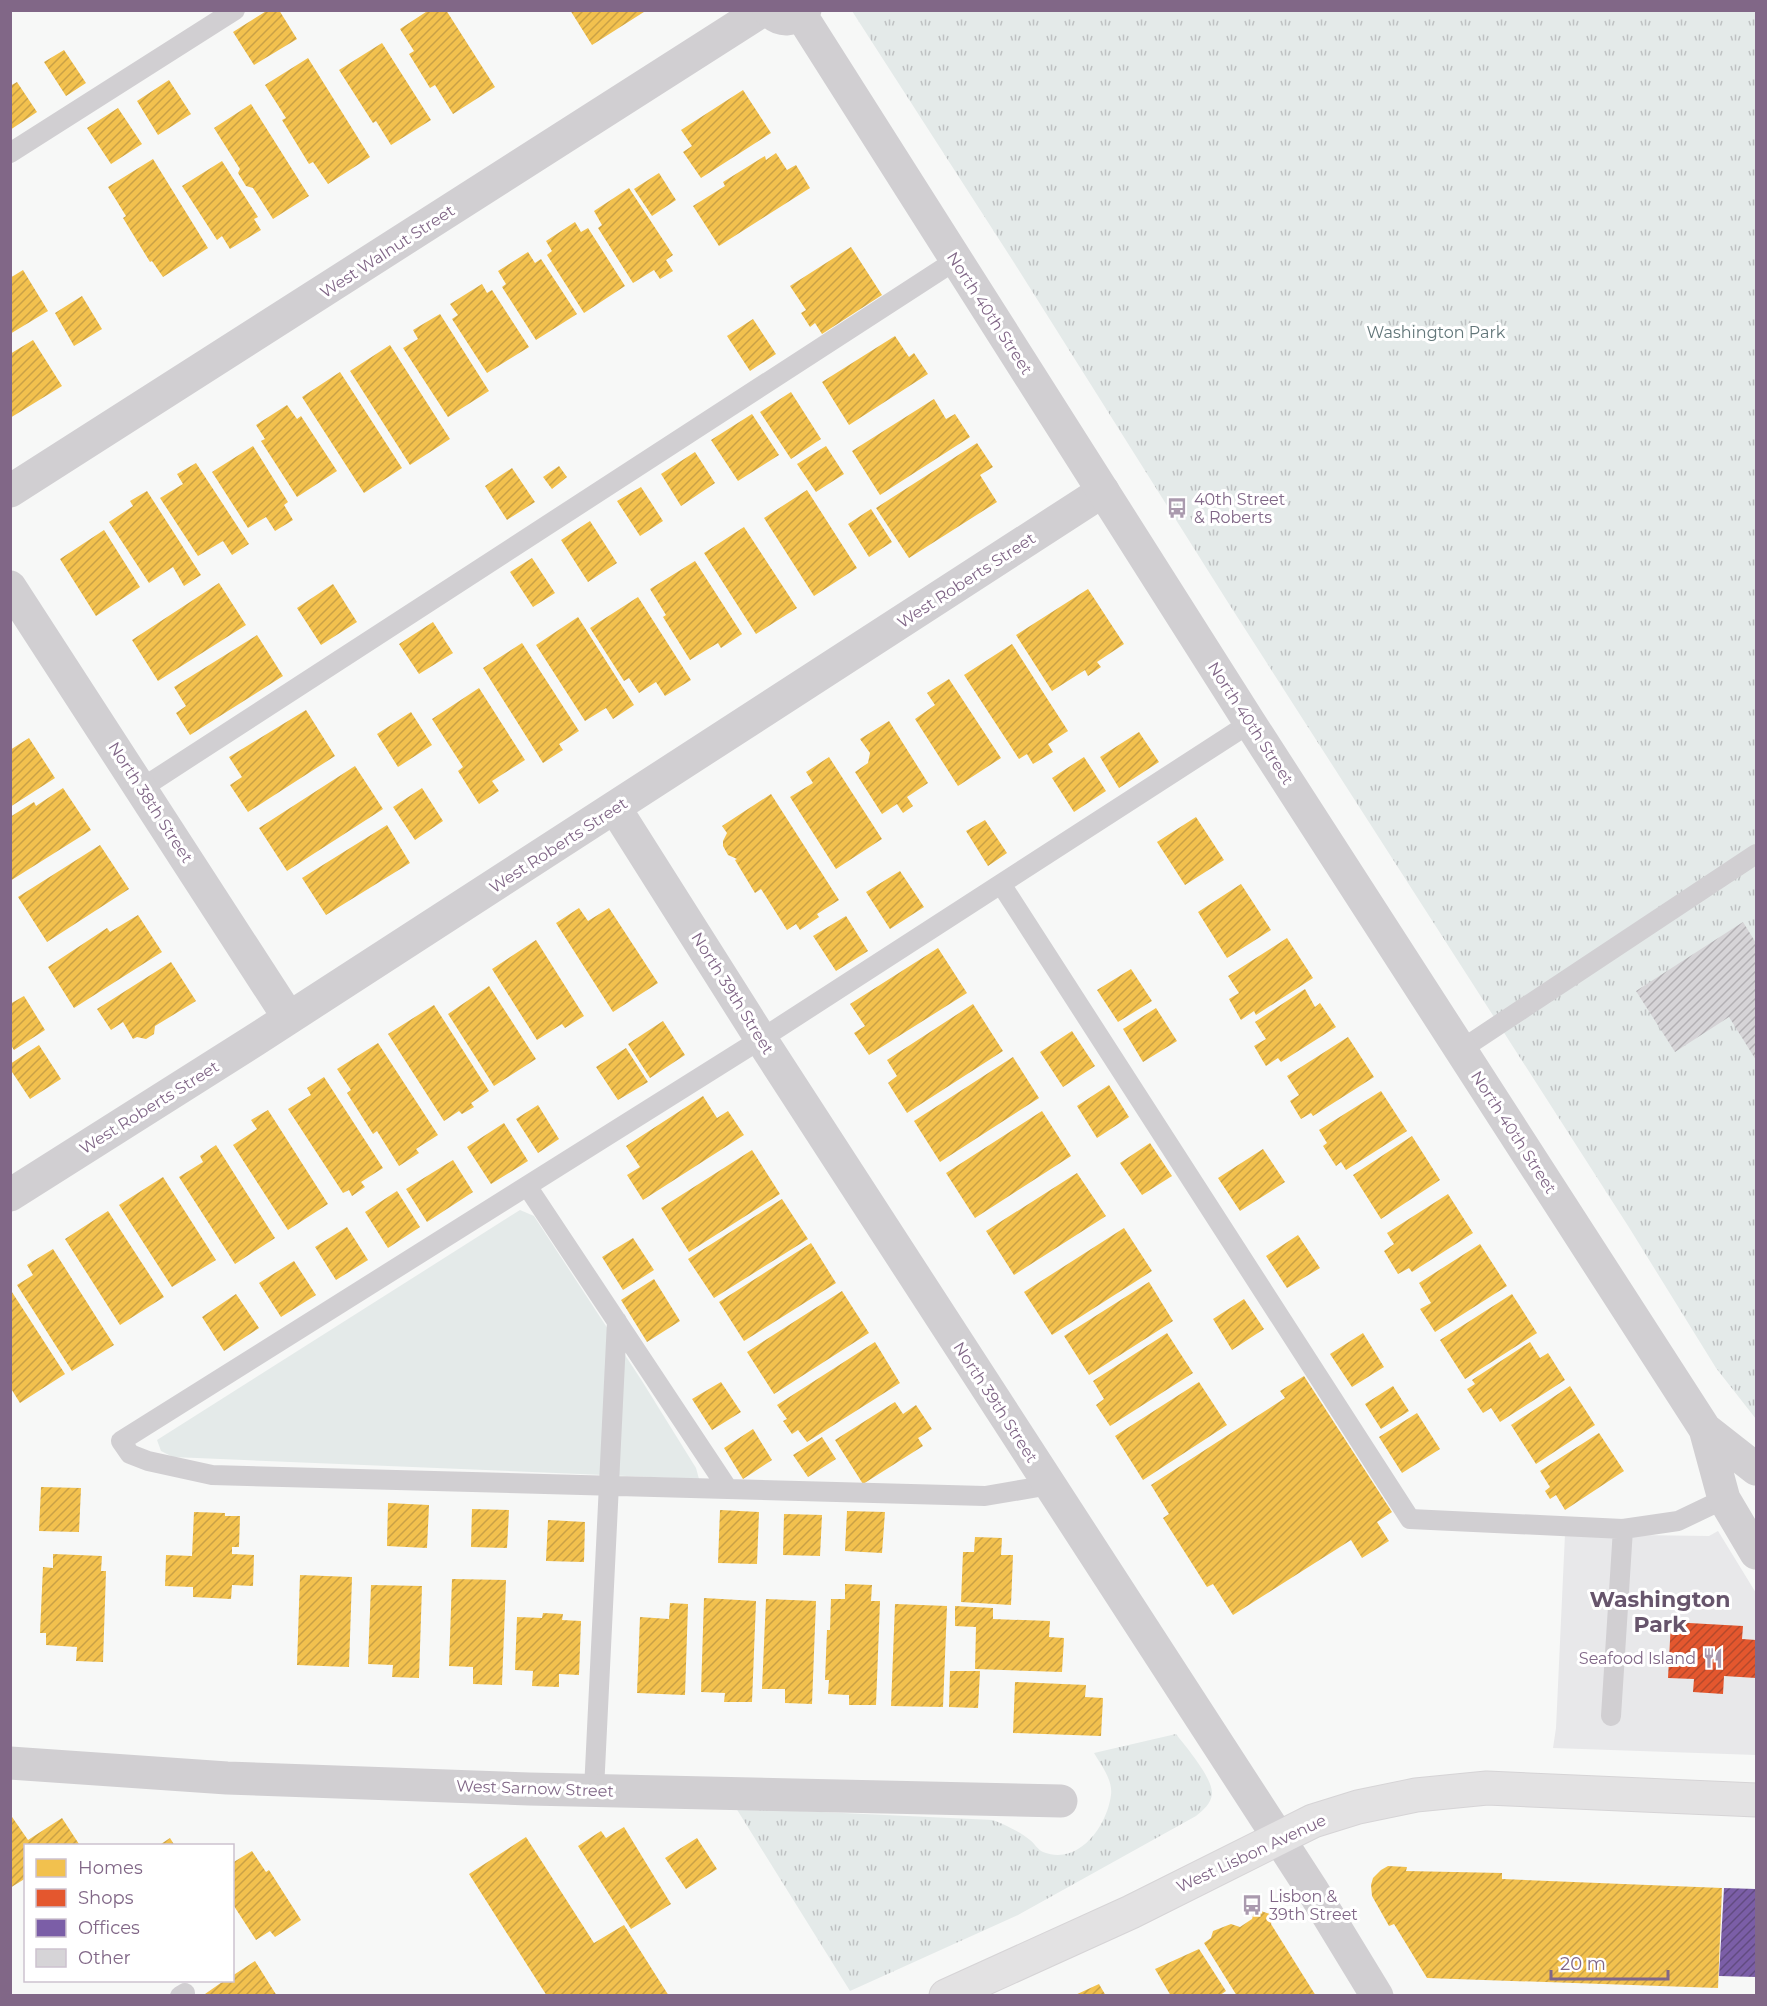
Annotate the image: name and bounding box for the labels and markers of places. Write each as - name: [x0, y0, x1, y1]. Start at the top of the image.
- place label: 40th Street & Roberts: [1194, 490, 1286, 527]
- bus stop icon: 40th Street & Roberts: [1165, 496, 1189, 520]
- restaurant icon: Seafood Island: [1701, 1646, 1725, 1670]
- place label: Seafood Island: [1579, 1649, 1696, 1668]
- place label: Lisbon & 39th Street: [1269, 1887, 1358, 1924]
- bus stop icon: Lisbon & 39th Street: [1240, 1893, 1264, 1917]

